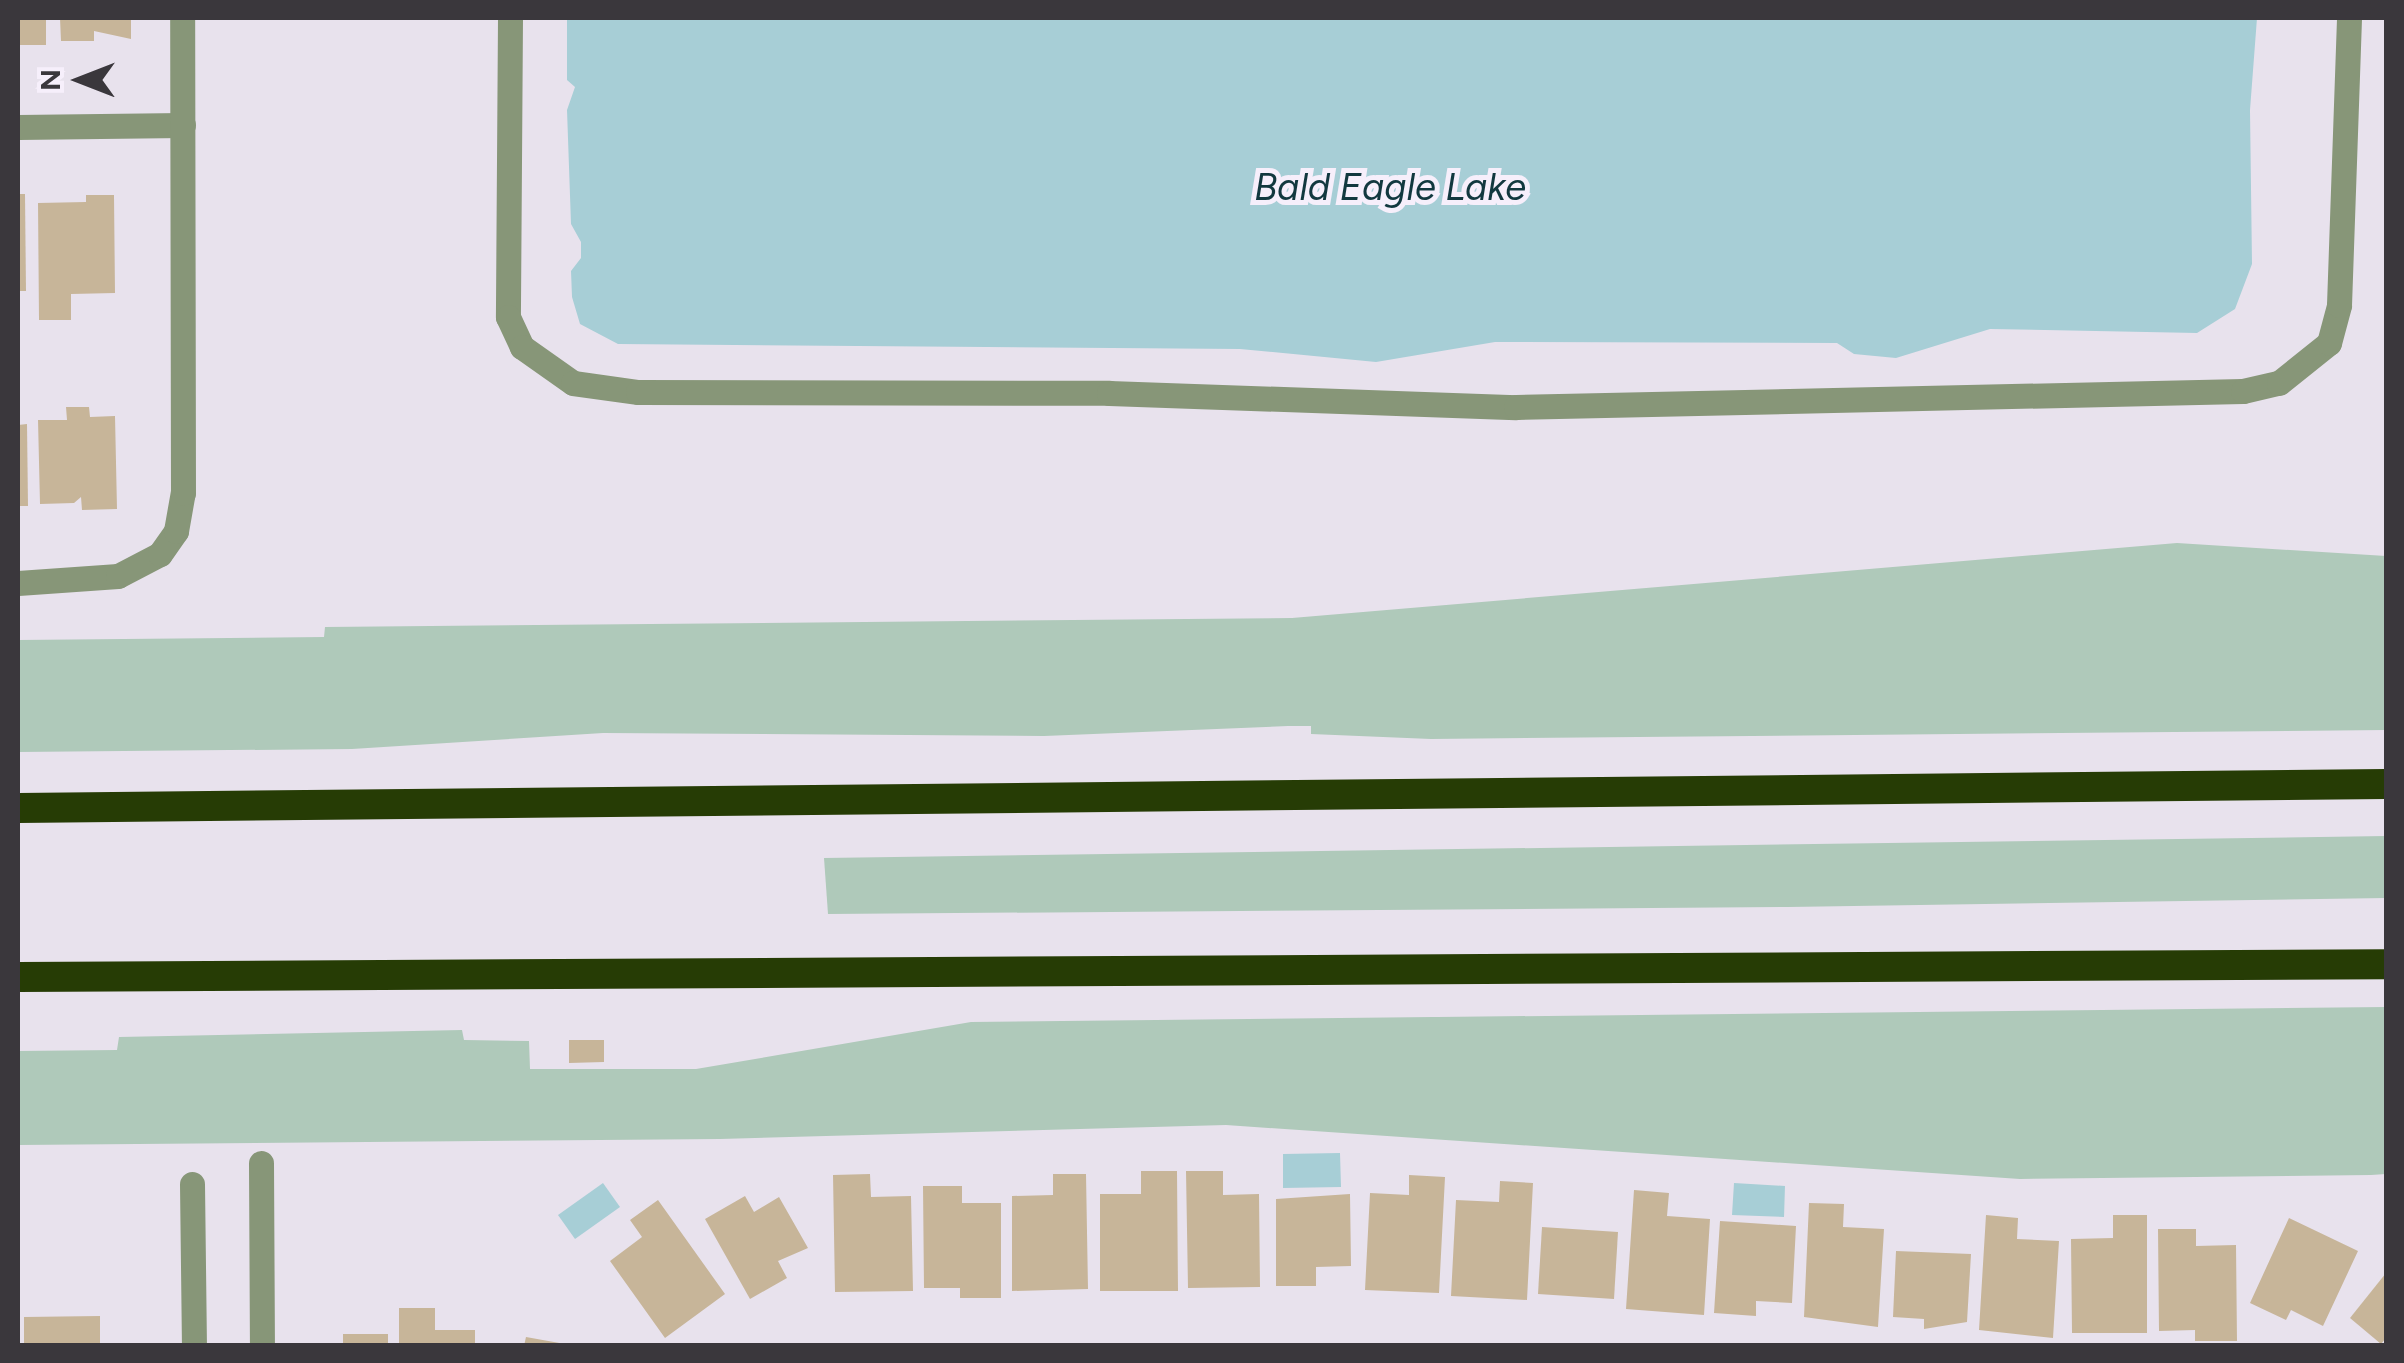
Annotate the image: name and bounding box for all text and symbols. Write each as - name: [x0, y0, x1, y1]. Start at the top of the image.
- north arrow: [30, 30, 130, 130]
- text: N: [33, 69, 67, 91]
- water label: Bald Eagle Lake: [1254, 165, 1526, 211]

